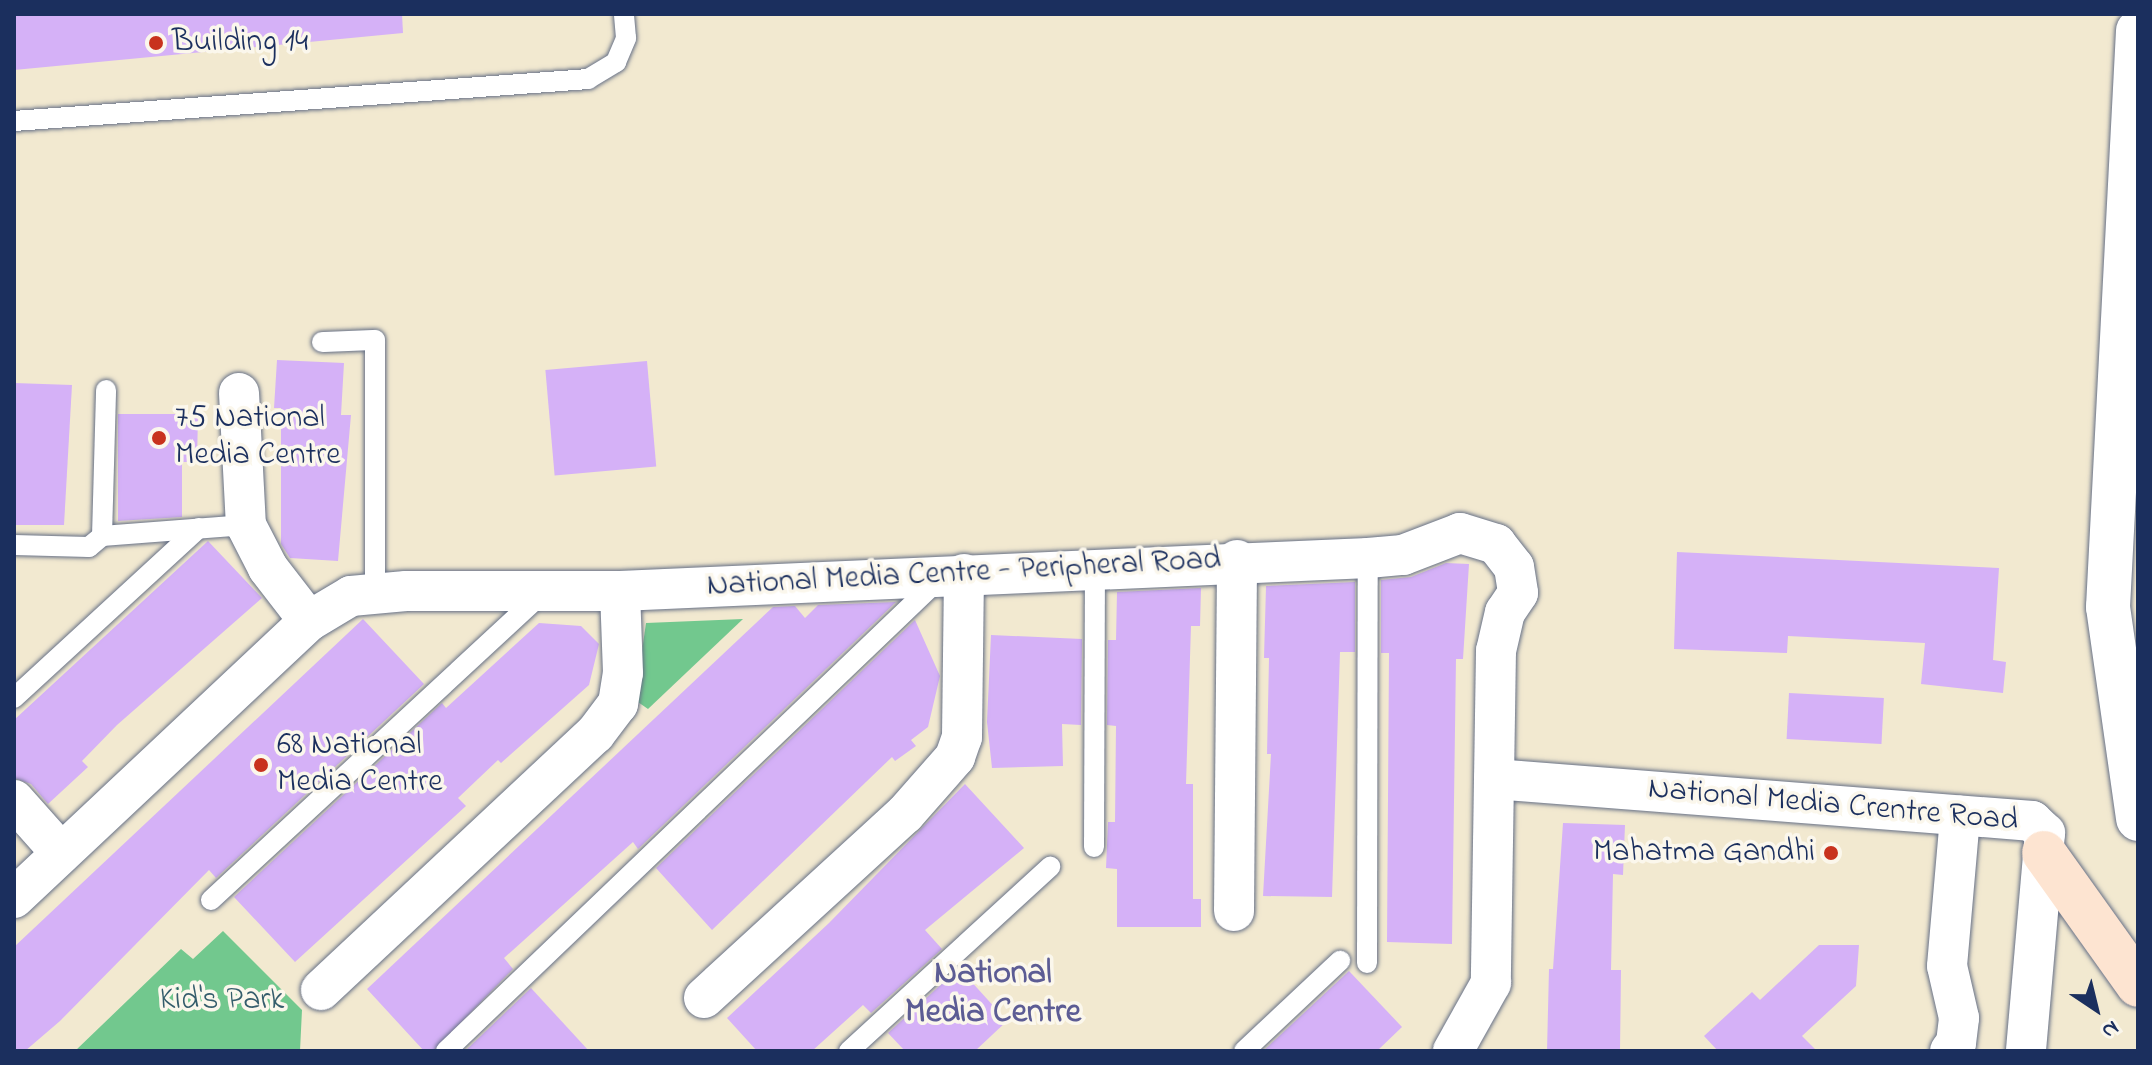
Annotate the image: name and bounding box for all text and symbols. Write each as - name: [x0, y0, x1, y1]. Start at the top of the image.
- place label: Building 14: [172, 24, 308, 62]
- marker: Building 14: [147, 34, 165, 52]
- place label: 75 National Media Centre: [175, 401, 340, 476]
- marker: 75 National Media Centre: [150, 429, 168, 447]
- street label: National Media Centre - Peripheral Road: [706, 541, 1222, 607]
- place label: 68 National Media Centre: [277, 728, 442, 803]
- marker: 68 National Media Centre: [252, 756, 270, 774]
- street label: National Media Crentre Road: [1646, 771, 2020, 841]
- place label: Mahatma Gandhi: [1593, 834, 1815, 872]
- marker: Mahatma Gandhi: [1822, 844, 1840, 862]
- district label: National Media Centre: [905, 954, 1081, 1034]
- north arrow: [2056, 969, 2136, 1049]
- park label: Kid's Park: [160, 982, 284, 1020]
- text: N: [2095, 1011, 2125, 1046]

